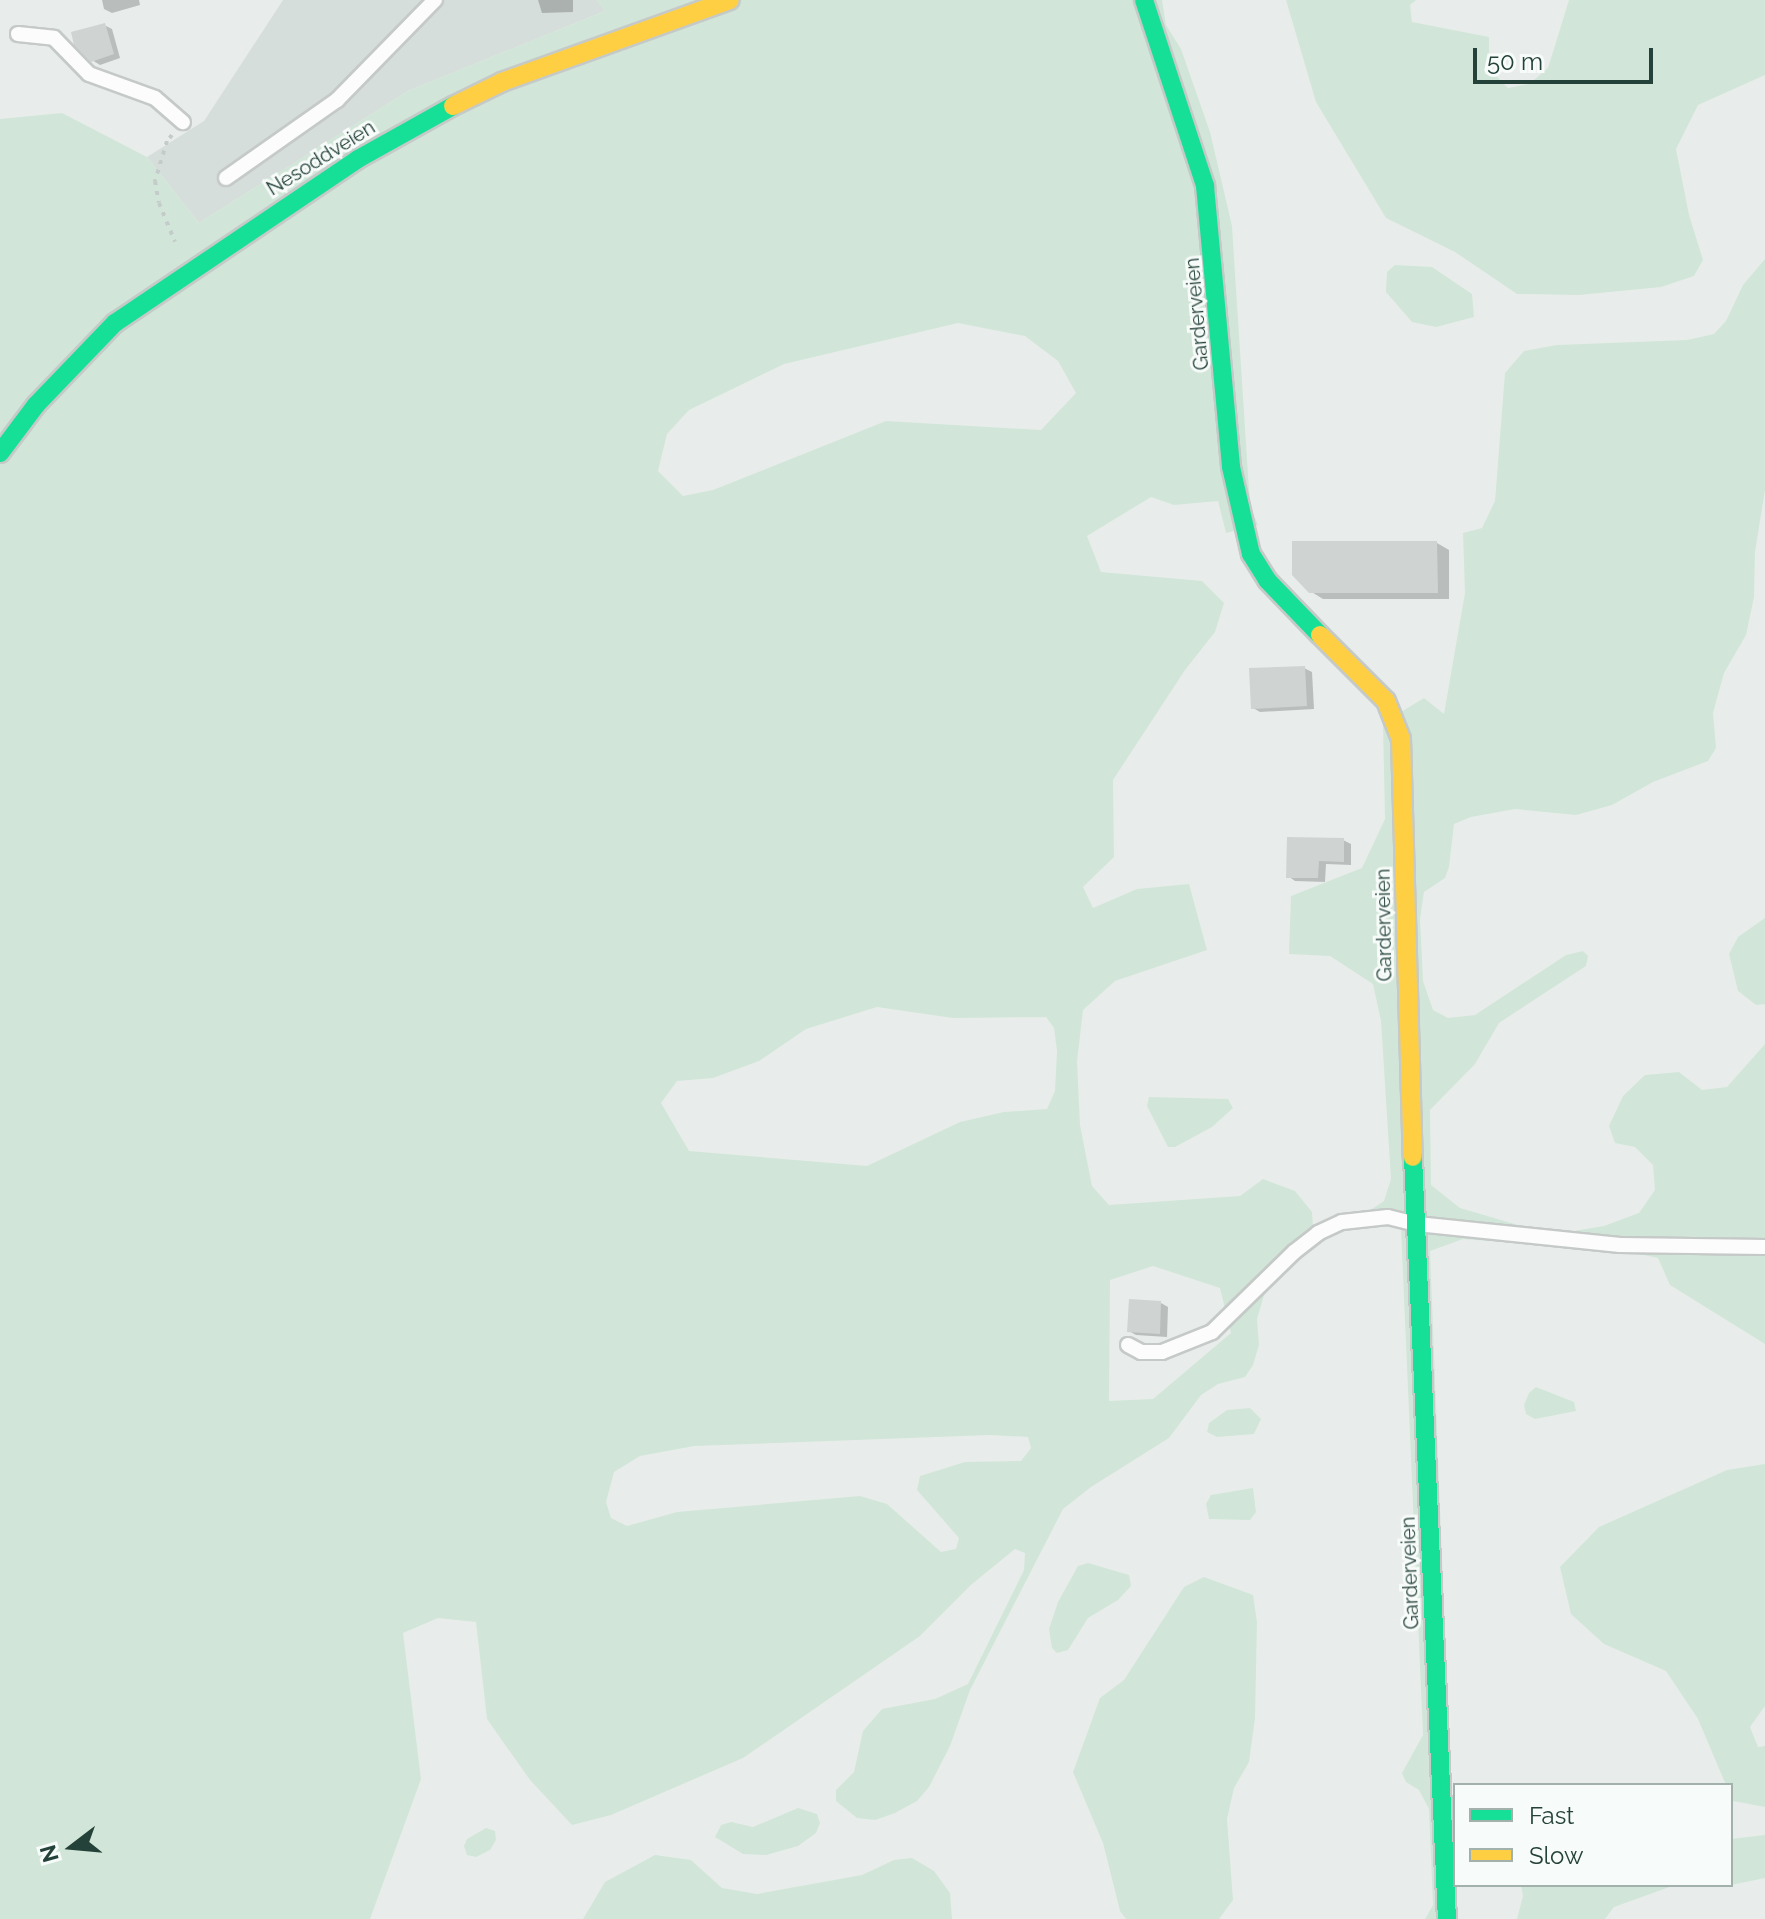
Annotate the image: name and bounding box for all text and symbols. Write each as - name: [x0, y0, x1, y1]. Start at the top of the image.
- scale bar: [1477, 32, 1657, 82]
- text: 50 m: [1487, 47, 1543, 76]
- street label: Nesoddveien: [262, 115, 380, 201]
- street label: Garderveien: [1180, 257, 1214, 371]
- street label: Garderveien: [1371, 868, 1397, 982]
- street label: Garderveien: [1396, 1516, 1424, 1630]
- legend: [1453, 1783, 1733, 1887]
- text: Fast: [1529, 1801, 1574, 1830]
- north arrow: [32, 1807, 112, 1887]
- text: Slow: [1529, 1841, 1583, 1870]
- text: N: [34, 1842, 64, 1865]

